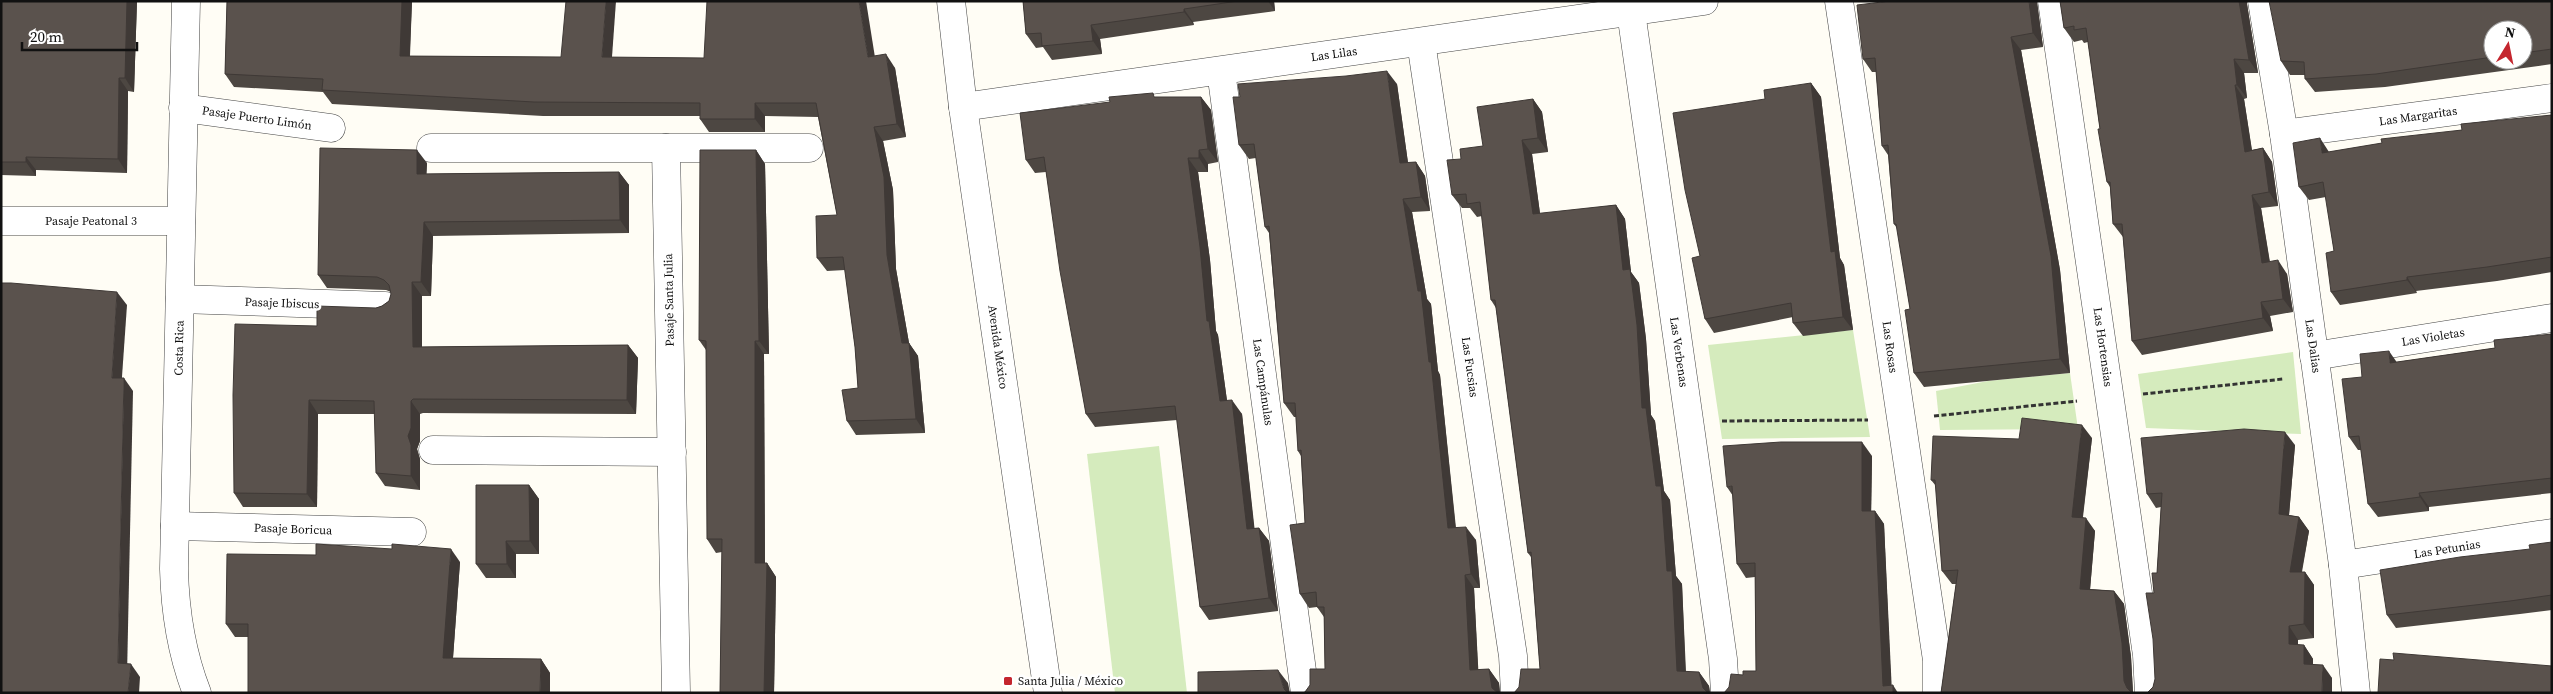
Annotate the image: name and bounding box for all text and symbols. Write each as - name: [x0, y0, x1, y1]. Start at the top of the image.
- scale bar: [22, 20, 138, 52]
- north arrow: [2483, 20, 2533, 70]
- text: N: [2503, 21, 2517, 43]
- text: 20 m: [30, 26, 62, 47]
- street label: Las Lilas: [1310, 43, 1358, 65]
- street label: Pasaje Puerto Limón: [201, 102, 313, 134]
- street label: Las Margaritas: [2378, 103, 2458, 129]
- street label: Pasaje Peatonal 3: [45, 213, 137, 229]
- street label: Pasaje Santa Julia: [660, 252, 678, 347]
- street label: Pasaje Ibiscus: [244, 294, 320, 312]
- street label: Avenida México: [984, 304, 1012, 390]
- street label: Las Hortensias: [2090, 306, 2116, 388]
- street label: Las Verbenas: [1666, 316, 1692, 388]
- street label: Las Dalias: [2301, 318, 2325, 374]
- street label: Costa Rica: [171, 319, 187, 376]
- street label: Las Rosas: [1878, 320, 1902, 374]
- street label: Las Violetas: [2400, 324, 2466, 350]
- street label: Las Fucsias: [1458, 336, 1482, 398]
- street label: Las Campánulas: [1249, 338, 1277, 426]
- street label: Pasaje Boricua: [254, 520, 333, 538]
- street label: Las Petunias: [2413, 536, 2481, 562]
- place label: Santa Julia / México: [1018, 673, 1124, 689]
- marker: Santa Julia / México: [1002, 675, 1014, 687]

